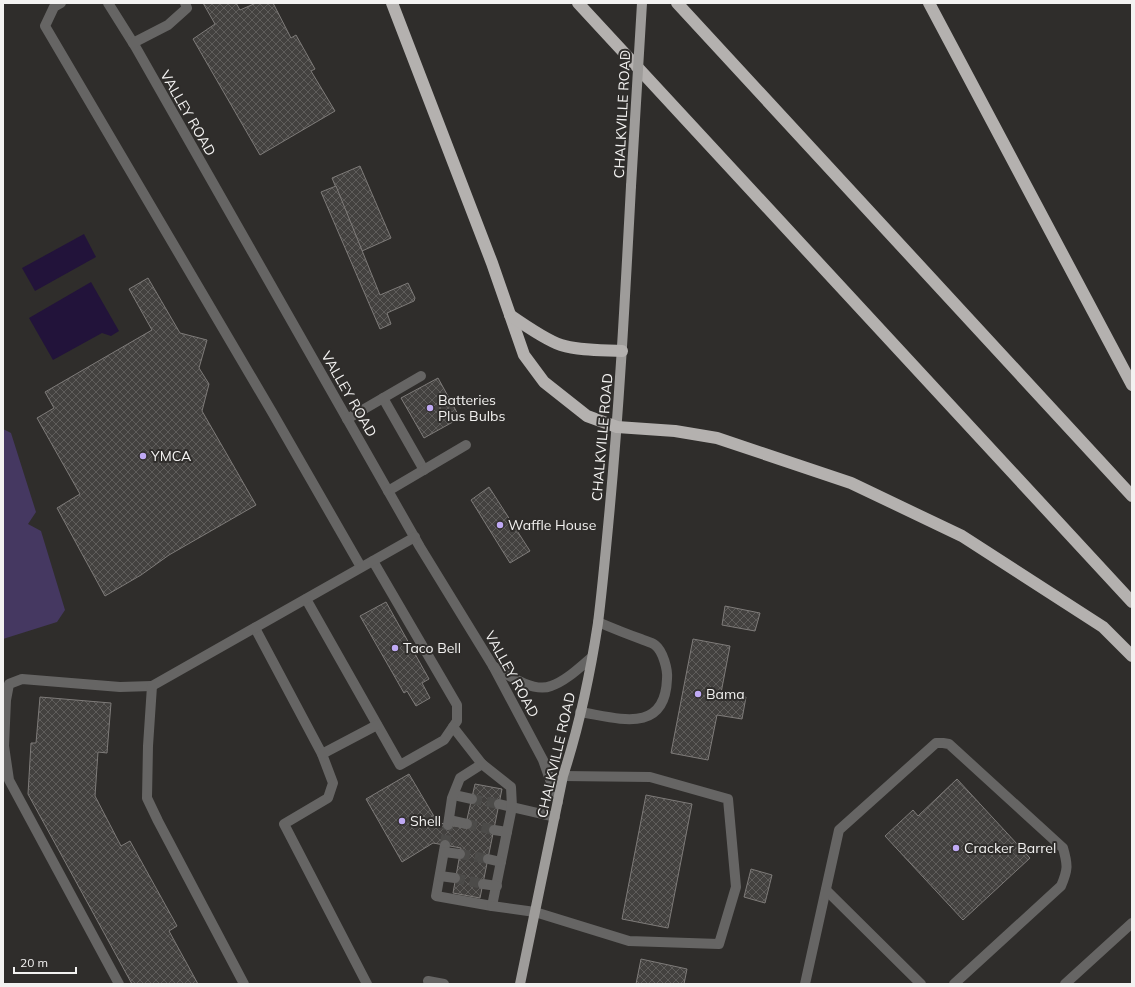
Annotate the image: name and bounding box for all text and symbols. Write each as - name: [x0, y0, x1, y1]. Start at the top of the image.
- street label: CHALKVILLE ROAD: [610, 49, 634, 179]
- street label: VALLEY ROAD: [156, 67, 220, 159]
- street label: VALLEY ROAD: [317, 348, 381, 440]
- street label: CHALKVILLE ROAD: [587, 372, 617, 502]
- place label: Batteries Plus Bulbs: [438, 391, 505, 425]
- marker: Batteries Plus Bulbs: [425, 403, 435, 413]
- place label: YMCA: [150, 447, 192, 465]
- marker: YMCA: [138, 451, 148, 461]
- place label: Waffle House: [508, 516, 596, 534]
- marker: Waffle House: [495, 520, 505, 530]
- street label: VALLEY ROAD: [481, 628, 543, 720]
- place label: Taco Bell: [403, 639, 461, 657]
- marker: Taco Bell: [390, 643, 400, 653]
- place label: Bama: [706, 685, 745, 703]
- marker: Bama: [693, 689, 703, 699]
- street label: CHALKVILLE ROAD: [533, 690, 579, 820]
- place label: Shell: [410, 812, 441, 830]
- marker: Shell: [397, 816, 407, 826]
- place label: Cracker Barrel: [964, 839, 1056, 857]
- marker: Cracker Barrel: [951, 843, 961, 853]
- scale bar: [14, 949, 76, 975]
- text: 20 m: [20, 955, 48, 970]

